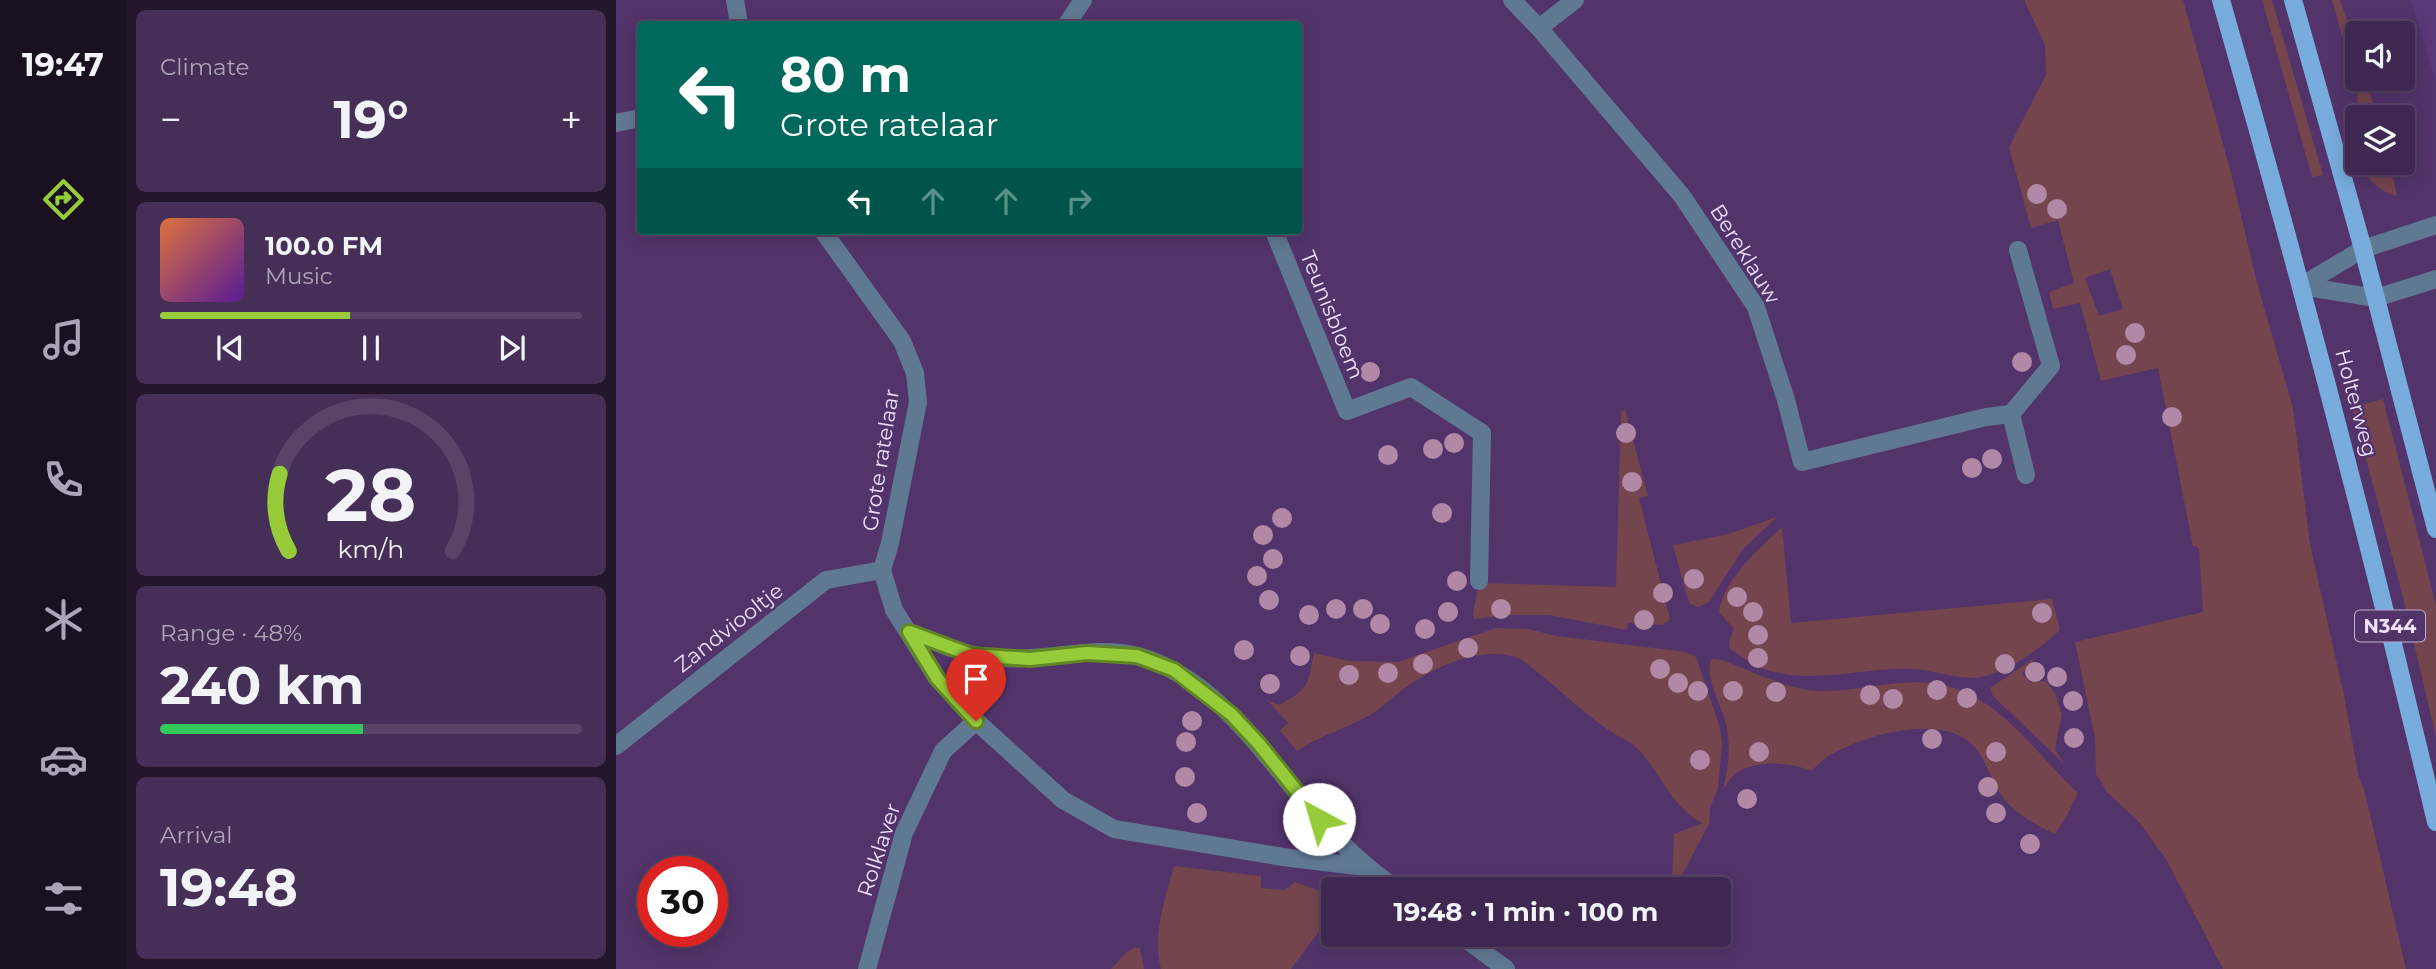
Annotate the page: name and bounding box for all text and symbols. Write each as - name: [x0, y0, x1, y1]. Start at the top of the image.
- map controls: [2345, 21, 2415, 175]
- button: sound: [2345, 21, 2415, 91]
- text: 19:47: [22, 45, 104, 84]
- text: 80 m: [780, 45, 911, 104]
- icon: left: [665, 49, 756, 140]
- text: Climate: [160, 53, 249, 81]
- text: 19°: [333, 88, 409, 151]
- text: −: [160, 96, 182, 143]
- text: +: [560, 96, 582, 143]
- text: Grote ratelaar: [780, 105, 999, 144]
- button: layers: [2345, 105, 2415, 175]
- icon: directions: [39, 175, 88, 224]
- icon: left: [841, 182, 879, 220]
- icon: ahead: [914, 182, 952, 220]
- icon: ahead: [987, 182, 1025, 220]
- icon: right: [1060, 182, 1098, 220]
- street label: Bereklauw: [1705, 199, 1786, 309]
- text: 100.0 FM: [265, 230, 383, 262]
- street label: Teunisbloem: [1295, 247, 1369, 382]
- text: Music: [265, 262, 333, 290]
- icon: music: [39, 315, 88, 364]
- icon: previous: [211, 329, 249, 367]
- icon: pause: [352, 329, 390, 367]
- icon: next: [493, 329, 531, 367]
- street label: Holterweg: [2330, 346, 2383, 459]
- street label: Grote ratelaar: [857, 387, 904, 533]
- text: 28: [326, 451, 417, 539]
- icon: phone: [39, 455, 88, 504]
- text: km/h: [338, 533, 404, 563]
- street label: Zandviooltje: [670, 578, 788, 678]
- icon: climate: [39, 595, 88, 644]
- road number: N344: [2355, 610, 2425, 642]
- text: Range · 48%: [160, 619, 302, 647]
- pin: [946, 649, 1006, 721]
- text: 240 km: [160, 654, 364, 717]
- icon: arrive: [957, 660, 995, 698]
- icon: car: [39, 735, 88, 784]
- position arrow: [1282, 782, 1356, 856]
- street label: Rolklaver: [852, 800, 905, 900]
- text: Arrival: [160, 821, 233, 849]
- text: 19:48: [160, 856, 298, 919]
- speed limit sign: 30: [637, 856, 728, 947]
- icon: filters: [39, 874, 88, 923]
- text: 19:48 · 1 min · 100 m: [1394, 896, 1658, 928]

